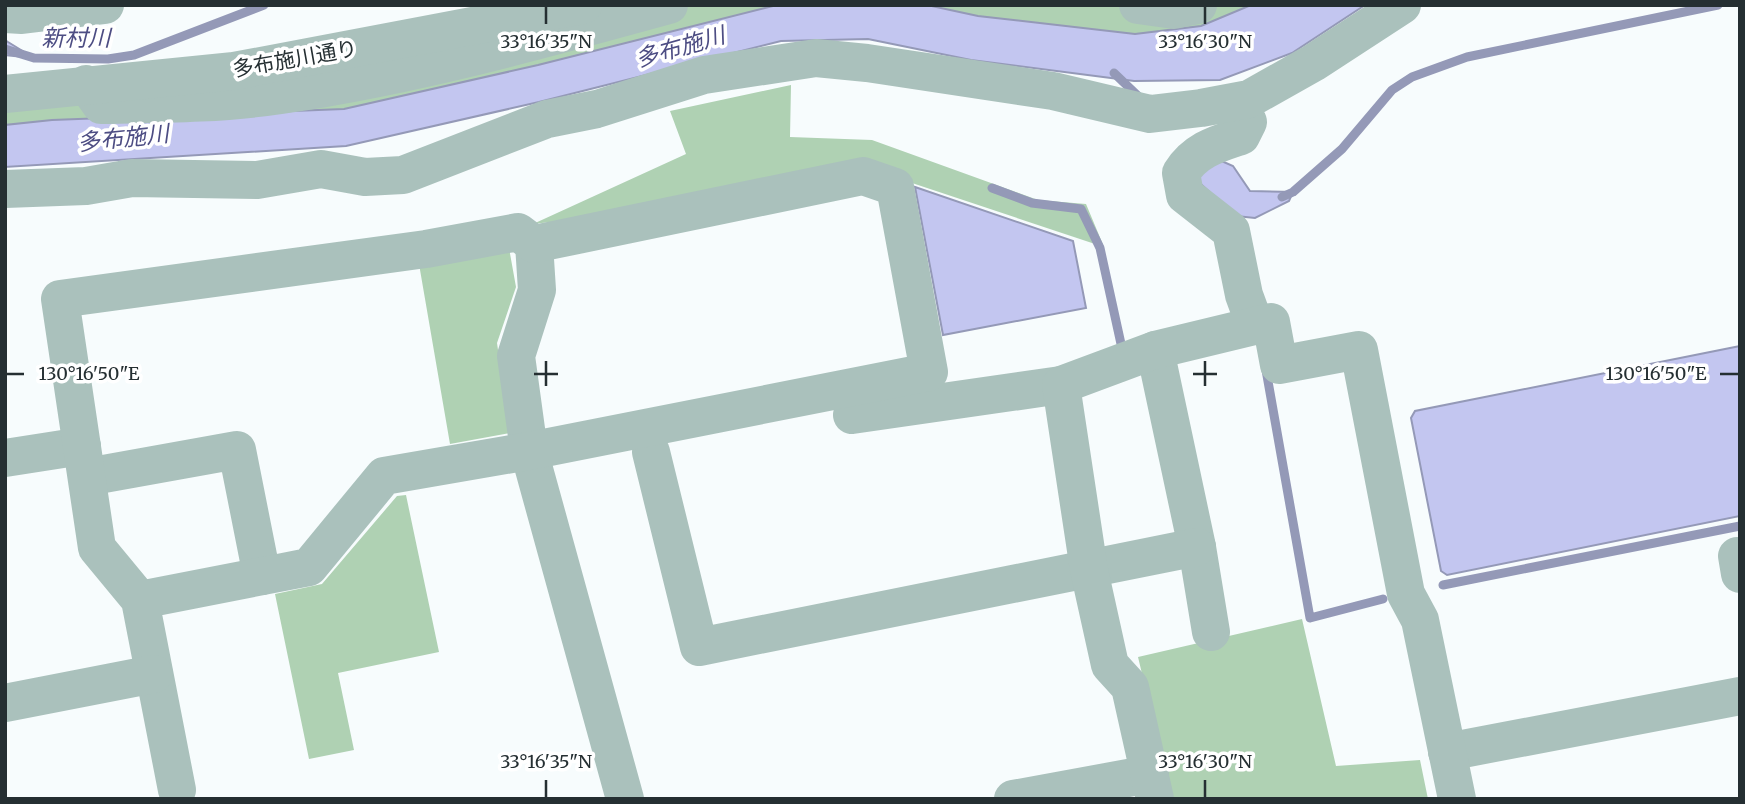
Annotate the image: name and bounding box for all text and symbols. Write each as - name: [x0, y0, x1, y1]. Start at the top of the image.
- water label: 多布施川: [632, 19, 731, 73]
- water label: 新村川: [42, 23, 114, 52]
- text: 33°16'35"N: [500, 30, 592, 53]
- text: 33°16'30"N: [1158, 30, 1252, 53]
- street label: 多布施川通り: [231, 34, 359, 83]
- water label: 多布施川: [76, 118, 173, 157]
- text: 130°16'50"E: [39, 362, 140, 385]
- text: 130°16'50"E: [1606, 362, 1707, 385]
- text: 33°16'35"N: [500, 750, 592, 773]
- text: 33°16'30"N: [1158, 750, 1252, 773]

